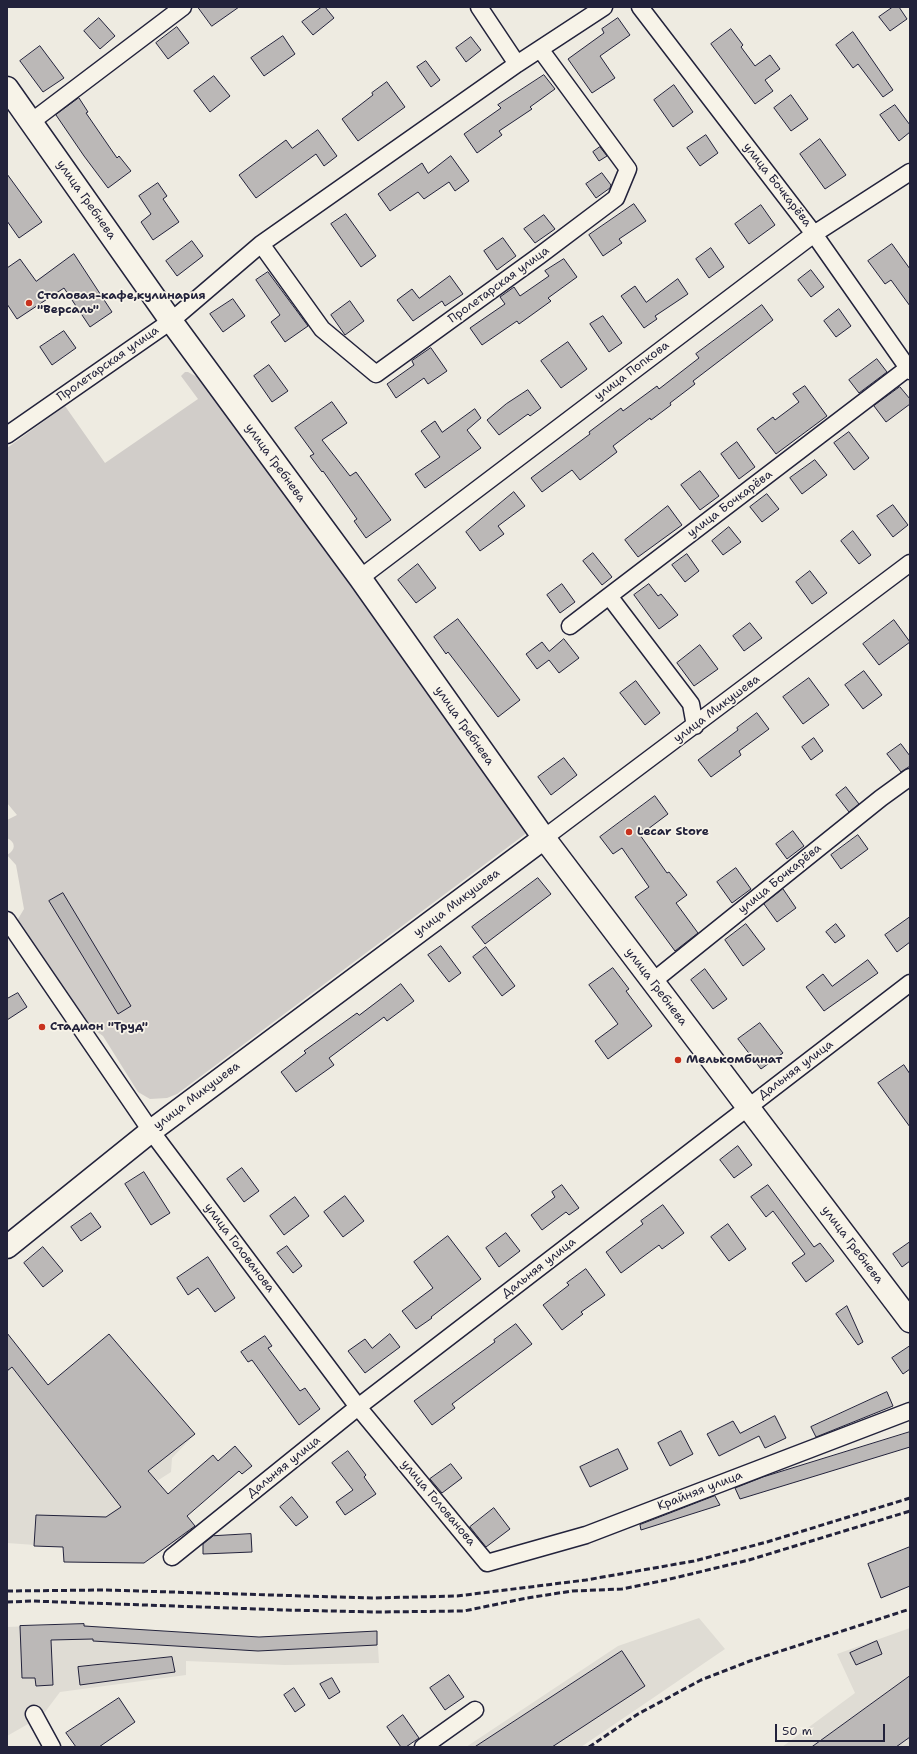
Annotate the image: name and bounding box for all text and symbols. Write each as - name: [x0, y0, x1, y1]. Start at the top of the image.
- street label: улица Бочкарёва: [740, 140, 814, 230]
- street label: улица Гребнева: [53, 158, 119, 242]
- street label: Пролетарская улица: [446, 244, 552, 326]
- place label: Столовая-кафе,кулинария "Версаль": [37, 289, 206, 317]
- marker: Столовая-кафе,кулинария "Версаль": [24, 298, 34, 308]
- street label: Пролетарская улица: [54, 323, 162, 405]
- street label: улица Попкова: [592, 338, 672, 404]
- street label: улица Гребнева: [242, 421, 308, 505]
- street label: улица Бочкарёва: [685, 467, 775, 541]
- street label: улица Микушева: [671, 672, 763, 746]
- street label: улица Гребнева: [431, 684, 497, 768]
- place label: Lecar Store: [637, 825, 709, 839]
- marker: Lecar Store: [624, 827, 634, 837]
- street label: улица Бочкарёва: [736, 841, 824, 917]
- street label: улица Микушева: [411, 866, 503, 940]
- street label: улица Гребнева: [622, 945, 690, 1029]
- place label: Стадион "Труд": [50, 1020, 148, 1034]
- marker: Стадион "Труд": [37, 1022, 47, 1032]
- street label: Дальняя улица: [756, 1037, 836, 1103]
- place label: Мелькомбинат: [686, 1053, 782, 1067]
- marker: Мелькомбинат: [673, 1055, 683, 1065]
- street label: улица Микушева: [151, 1059, 243, 1133]
- street label: улица Голованова: [201, 1201, 277, 1295]
- street label: улица Гребнева: [818, 1203, 886, 1287]
- street label: Дальняя улица: [499, 1235, 579, 1301]
- street label: Дальняя улица: [245, 1433, 323, 1501]
- street label: улица Голованова: [398, 1457, 478, 1549]
- street label: Крайняя улица: [655, 1468, 745, 1514]
- scale bar: [777, 1716, 887, 1742]
- text: 50 m: [782, 1723, 812, 1739]

